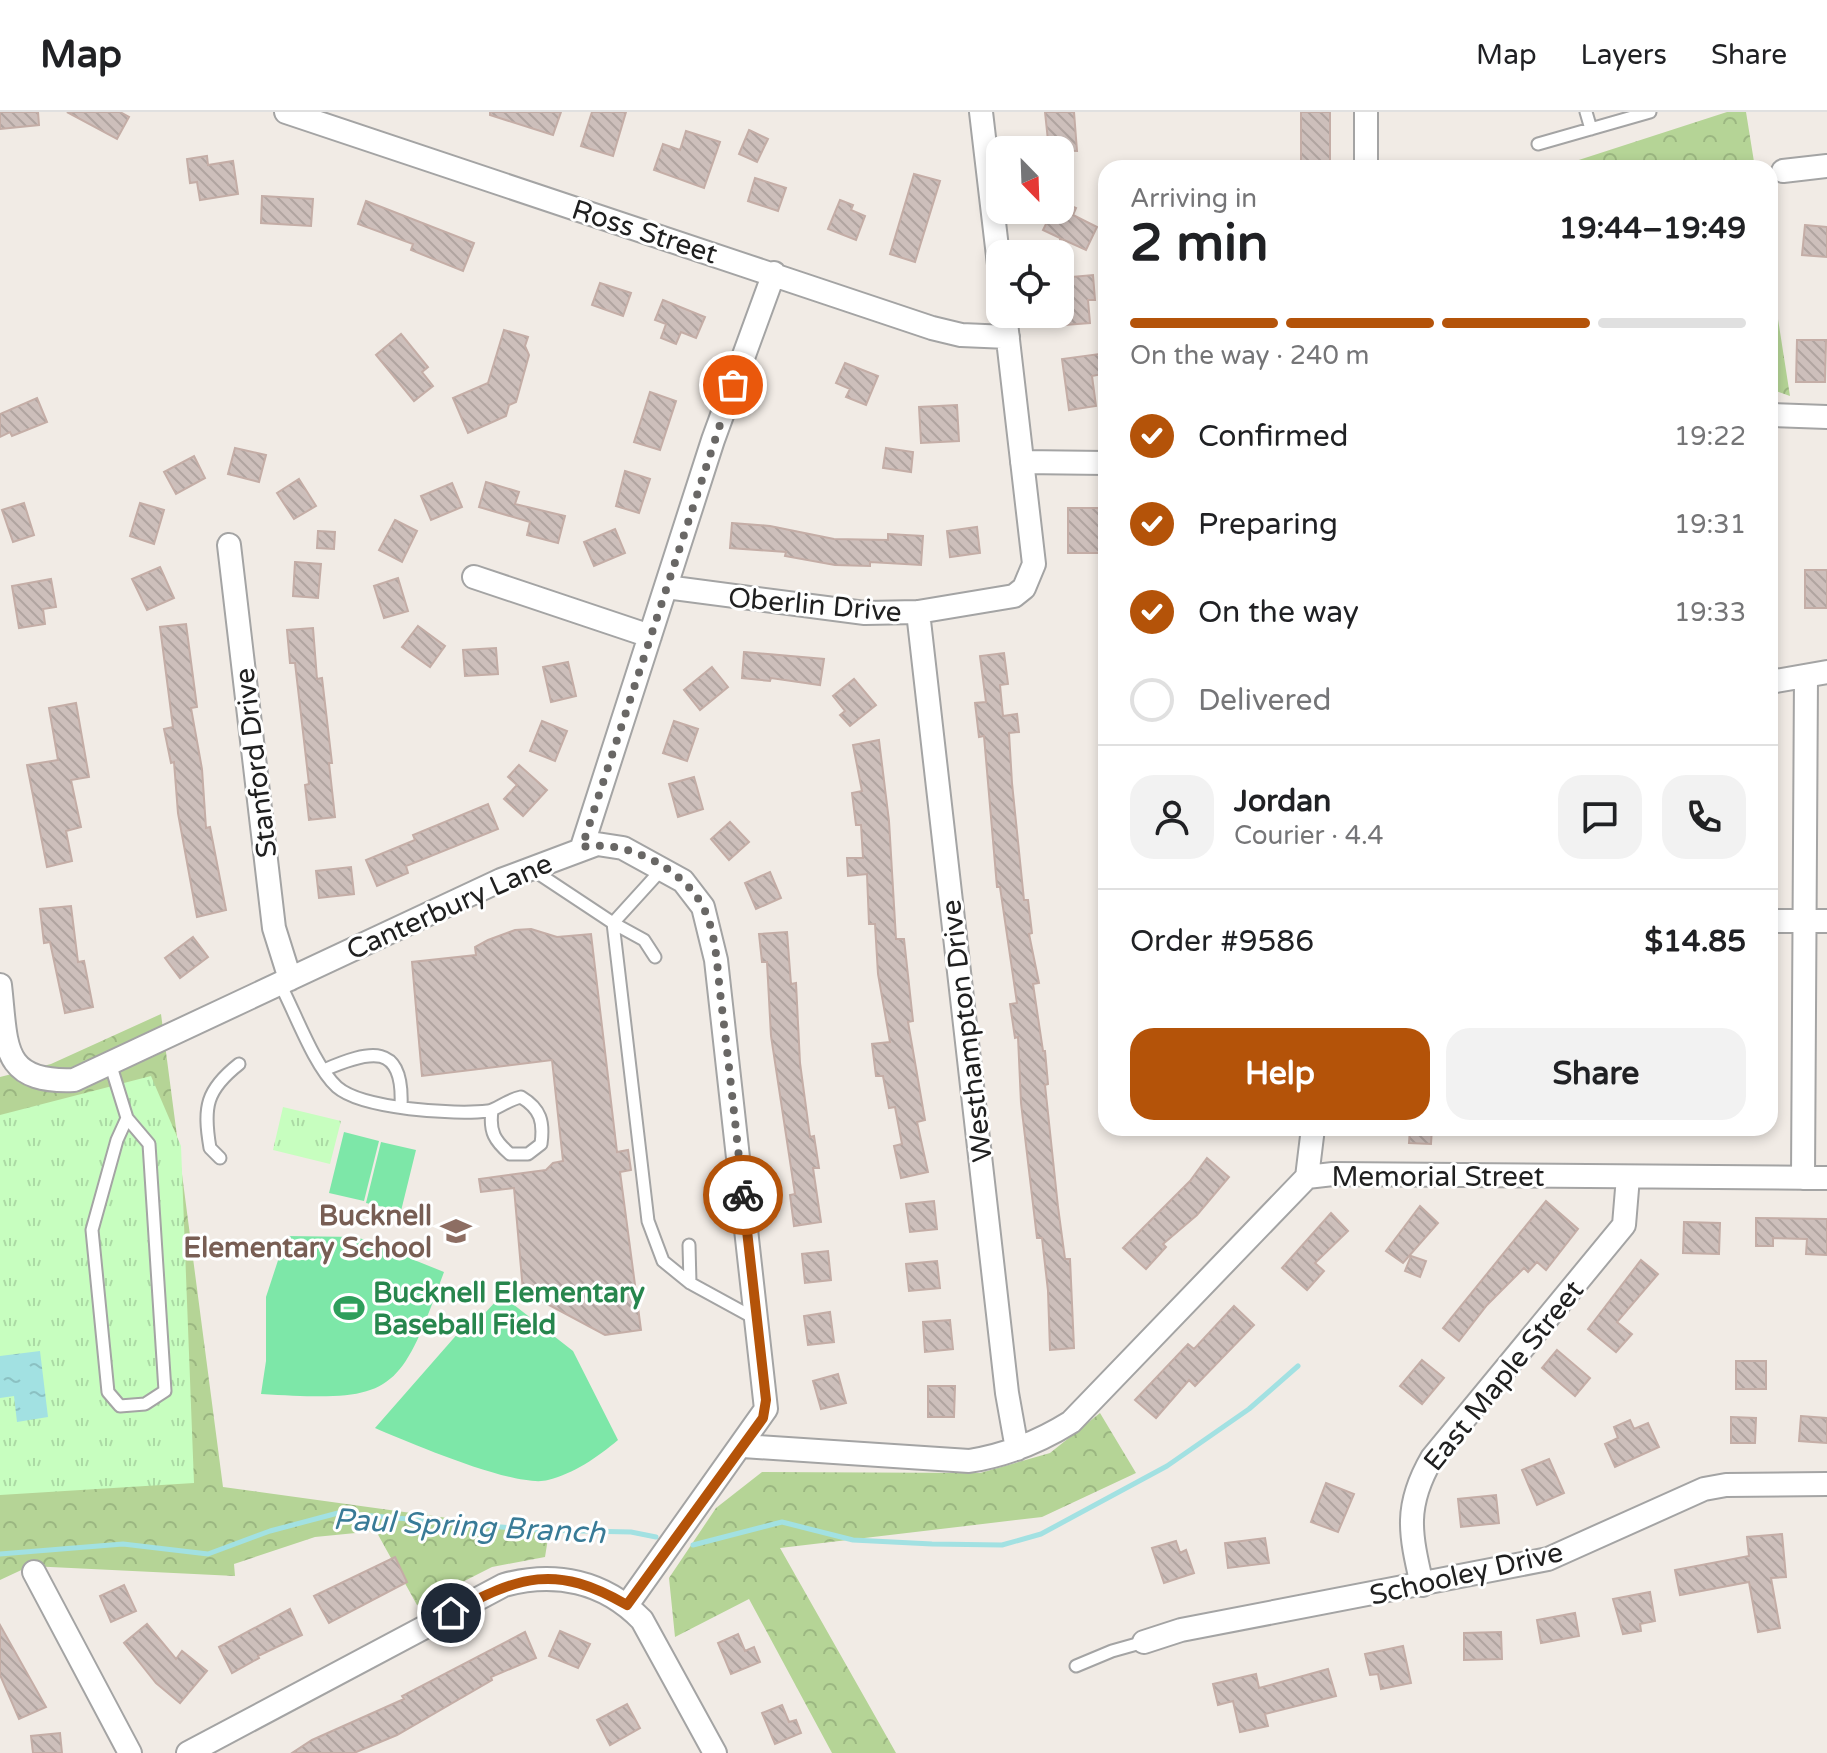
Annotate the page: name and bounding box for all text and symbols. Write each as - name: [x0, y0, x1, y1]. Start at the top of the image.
- text: Map: [40, 32, 122, 78]
- text: Map: [1476, 38, 1537, 72]
- text: Layers: [1581, 38, 1667, 72]
- text: Share: [1711, 38, 1787, 72]
- north arrow: [986, 136, 1074, 224]
- map controls: [986, 136, 1074, 328]
- text: Arriving in: [1130, 183, 1257, 214]
- street label: Ross Street: [568, 192, 722, 272]
- text: 19:44–19:49: [1559, 210, 1746, 247]
- text: 2 min: [1130, 212, 1269, 275]
- button: locate: [986, 240, 1074, 328]
- text: On the way · 240 m: [1130, 340, 1369, 371]
- pin: [699, 351, 767, 419]
- icon: bag: [711, 363, 755, 407]
- icon: check: [1130, 414, 1174, 458]
- text: Confirmed: [1198, 418, 1349, 455]
- text: 19:22: [1674, 421, 1746, 452]
- icon: check: [1130, 502, 1174, 546]
- text: Preparing: [1198, 506, 1338, 543]
- text: 19:31: [1674, 509, 1746, 540]
- street label: Oberlin Drive: [727, 580, 903, 630]
- icon: check: [1130, 590, 1174, 634]
- text: On the way: [1198, 594, 1359, 631]
- text: 19:33: [1674, 597, 1746, 628]
- street label: Stanford Drive: [227, 666, 284, 860]
- text: Delivered: [1198, 682, 1332, 719]
- button: person: [1130, 775, 1214, 859]
- button: chat: [1558, 775, 1642, 859]
- button: phone: [1662, 775, 1746, 859]
- text: Jordan: [1234, 783, 1331, 820]
- text: Courier · 4.4: [1234, 820, 1384, 851]
- street label: Canterbury Lane: [341, 846, 558, 967]
- street label: Westhampton Drive: [934, 898, 1000, 1164]
- text: Order #9586: [1130, 923, 1314, 960]
- text: $14.85: [1645, 923, 1746, 960]
- button: Help: [1130, 1028, 1430, 1120]
- button: Share: [1446, 1028, 1746, 1120]
- courier: [703, 1155, 783, 1235]
- street label: Memorial Street: [1332, 1160, 1545, 1194]
- icon: bike: [721, 1173, 765, 1217]
- place label: Bucknell Elementary School: [183, 1199, 432, 1265]
- school or university icon: Bucknell Elementary School: [439, 1214, 473, 1248]
- street label: East Maple Street: [1417, 1273, 1591, 1478]
- place label: Bucknell Elementary Baseball Field: [373, 1276, 645, 1342]
- sports icon: Bucknell Elementary Baseball Field: [332, 1291, 366, 1325]
- water label: Paul Spring Branch: [332, 1501, 607, 1552]
- street label: Schooley Drive: [1366, 1535, 1566, 1613]
- pin: [417, 1579, 485, 1647]
- icon: home: [429, 1591, 473, 1635]

